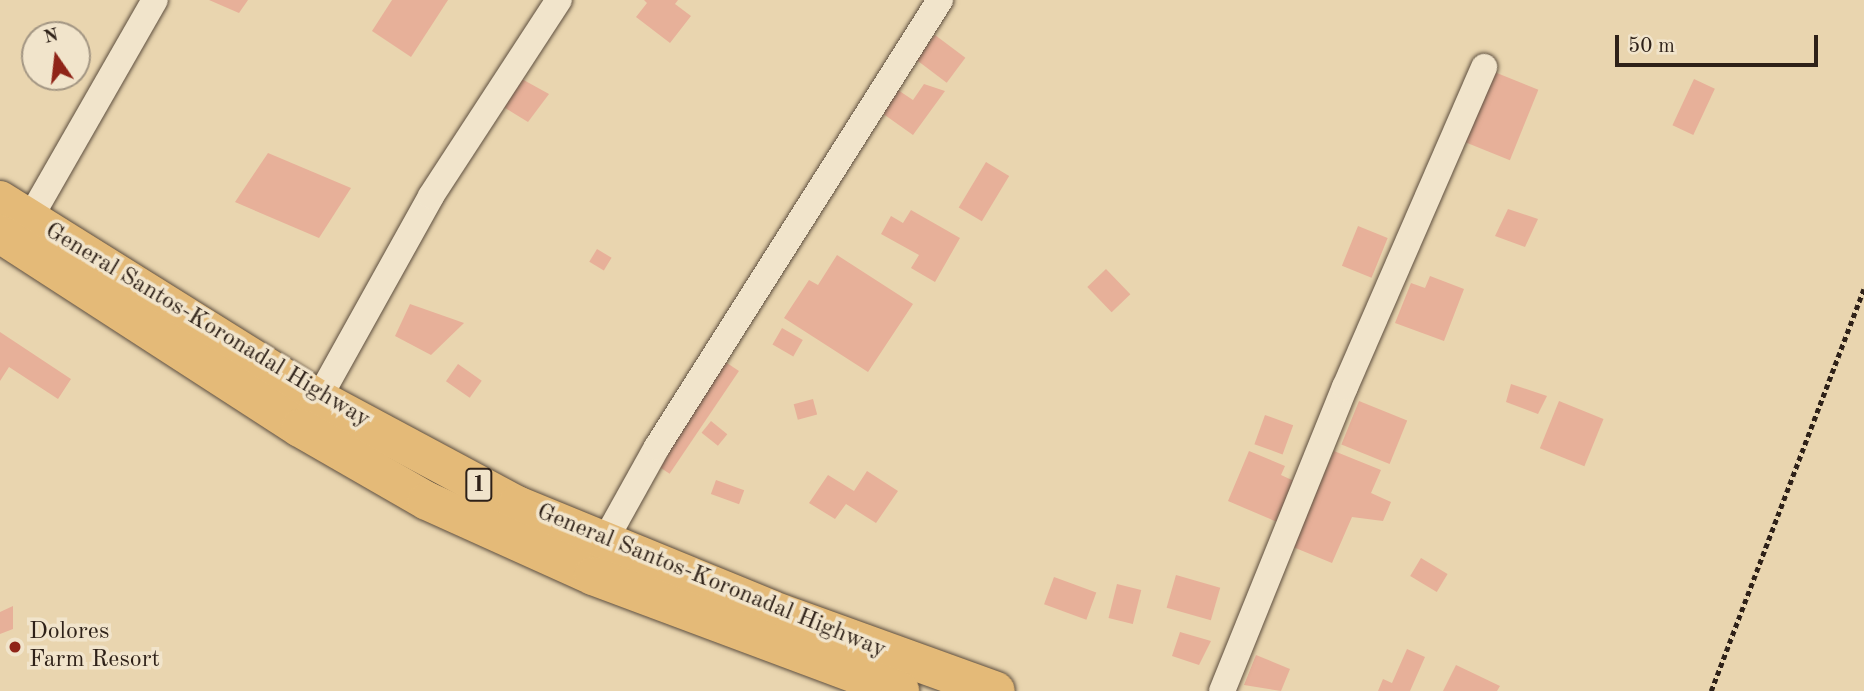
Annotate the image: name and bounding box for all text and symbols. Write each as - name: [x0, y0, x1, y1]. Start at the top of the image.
- north arrow: [21, 21, 91, 91]
- scale bar: [1619, 21, 1822, 65]
- text: N: [42, 26, 61, 48]
- text: 50 m: [1628, 36, 1675, 57]
- street label: General Santos-Koronadal Highway: [39, 217, 375, 435]
- road number: 1: [465, 466, 493, 505]
- street label: General Santos-Koronadal Highway: [532, 499, 890, 665]
- place label: Dolores Farm Resort: [29, 619, 160, 675]
- marker: Dolores Farm Resort: [7, 639, 23, 655]

